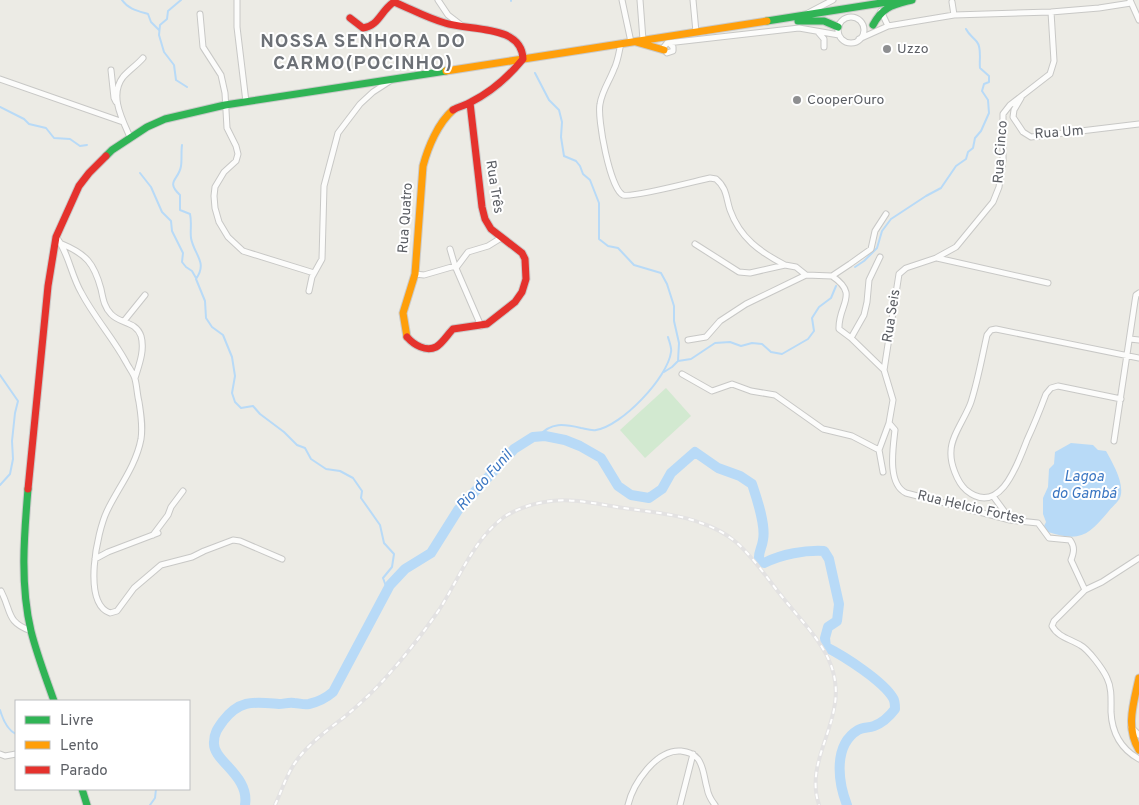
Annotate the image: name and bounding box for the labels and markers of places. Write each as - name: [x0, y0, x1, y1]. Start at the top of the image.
- place label: Uzzo: [897, 41, 929, 58]
- marker: Uzzo: [881, 43, 893, 55]
- place label: CooperOuro: [807, 92, 884, 109]
- marker: CooperOuro: [791, 94, 803, 106]

